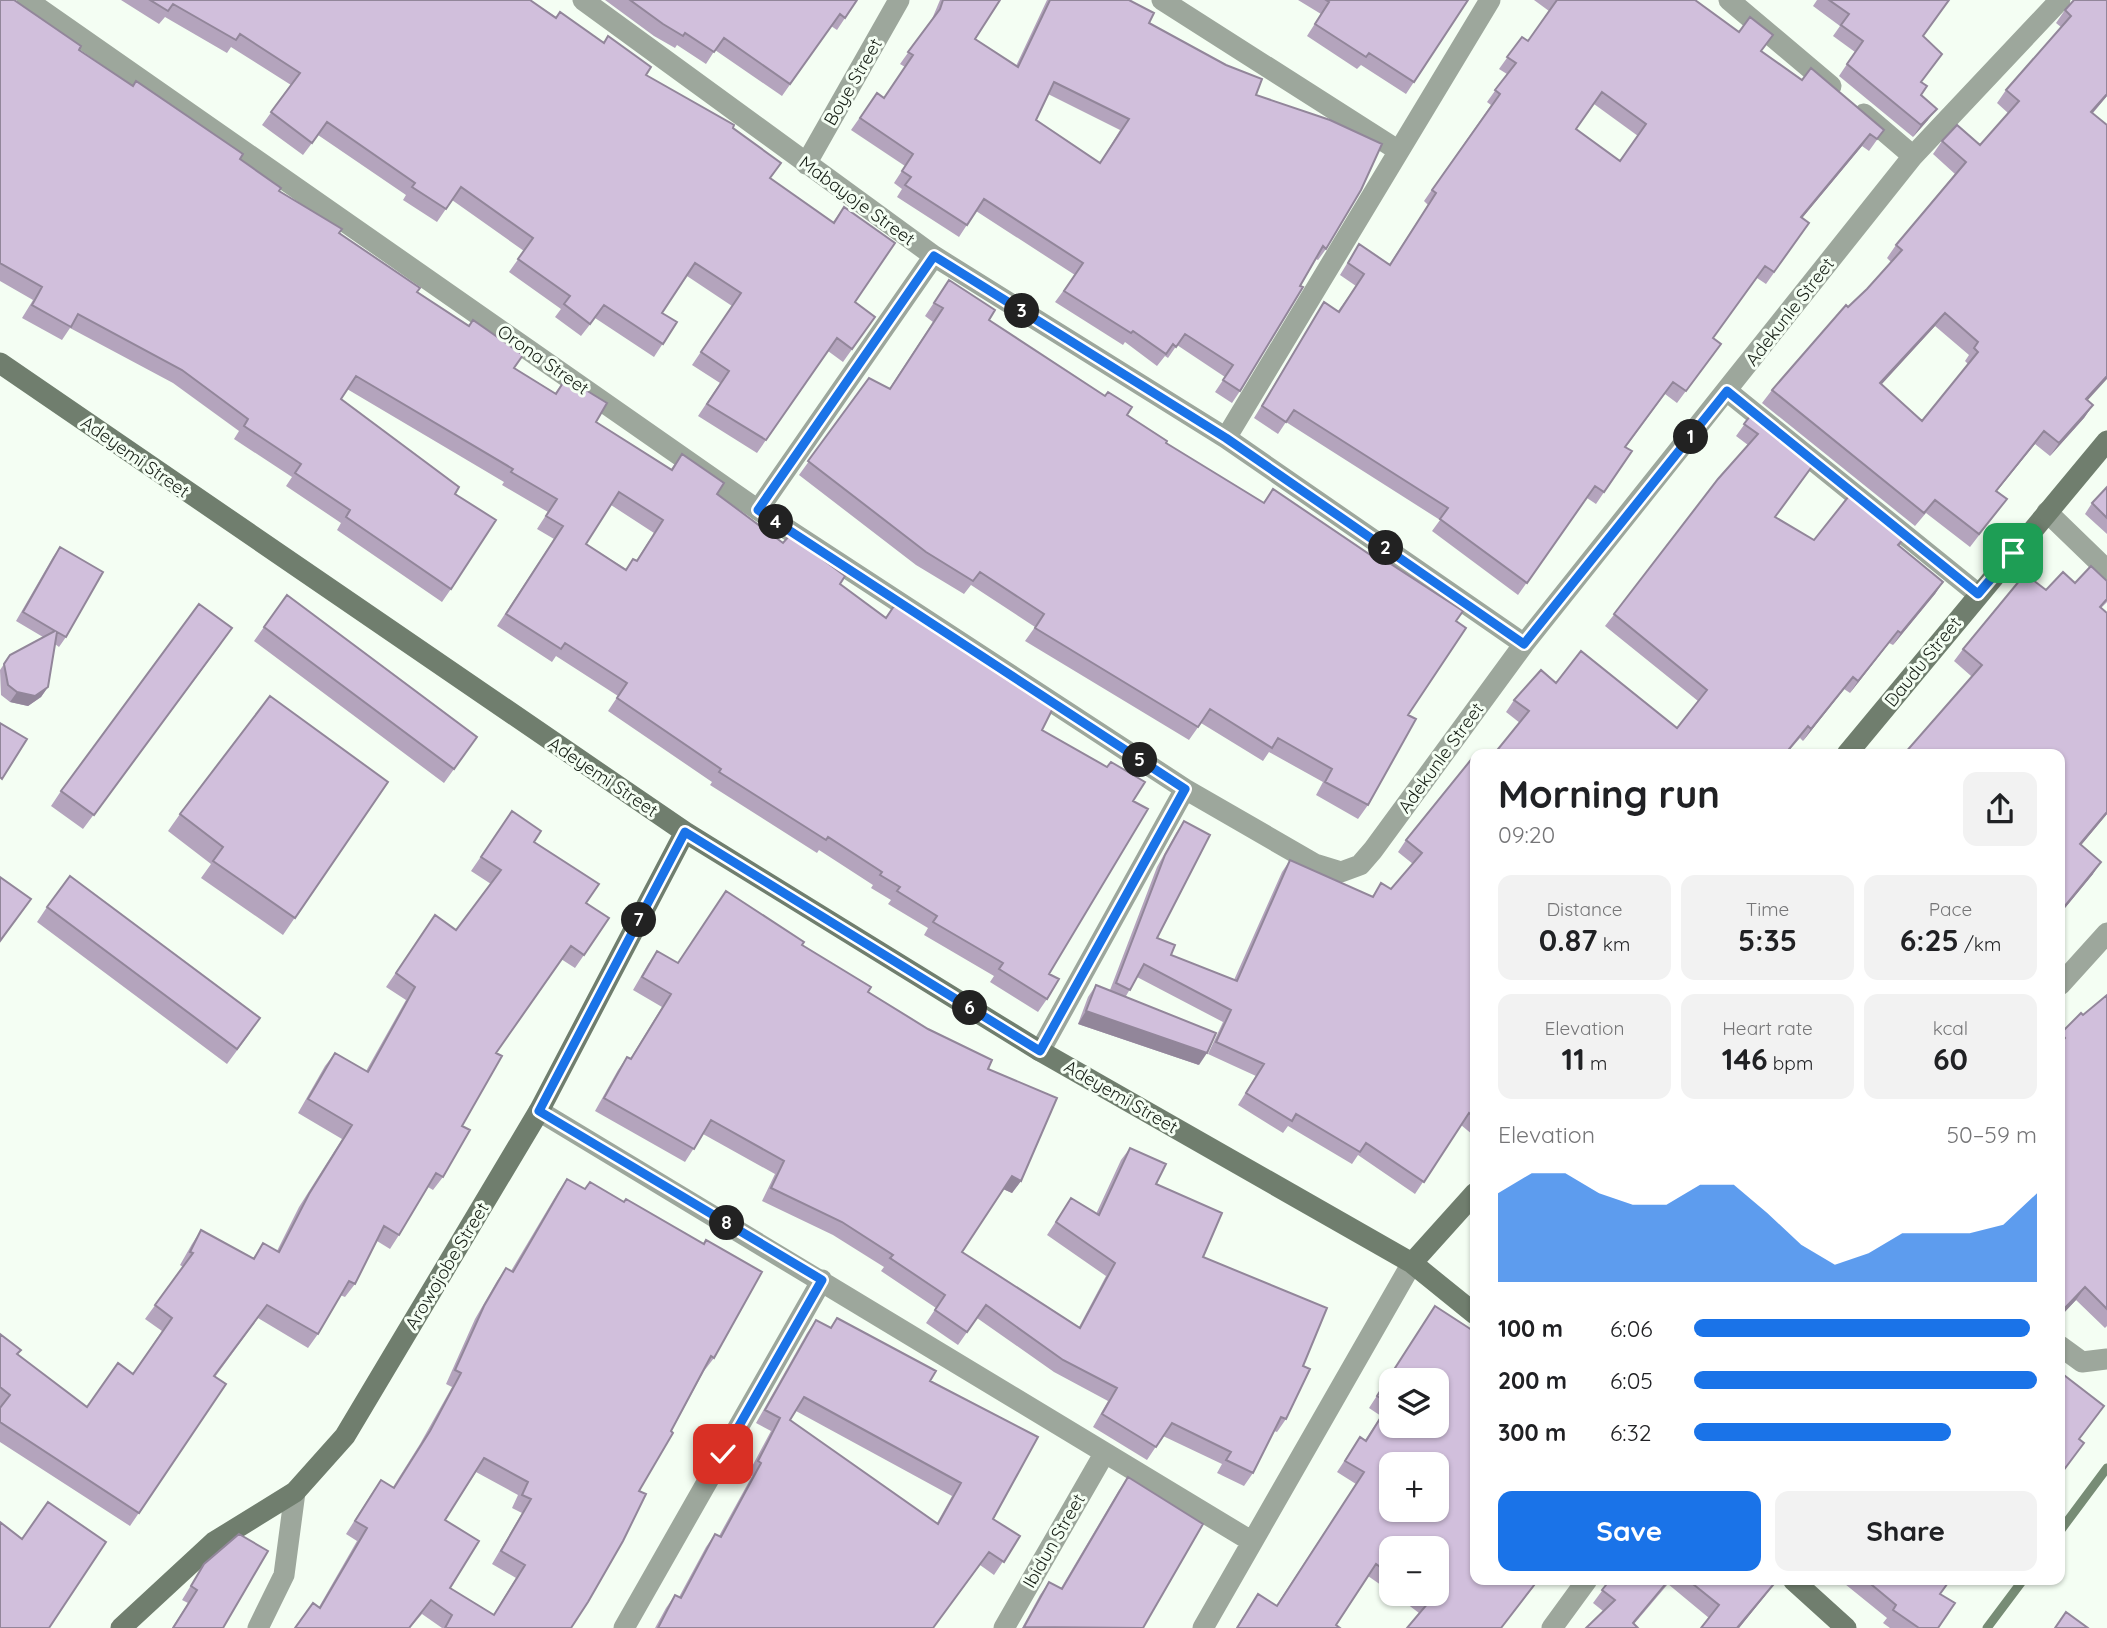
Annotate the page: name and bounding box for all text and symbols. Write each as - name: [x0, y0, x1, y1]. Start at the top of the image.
- street label: Boye Street: [818, 34, 887, 129]
- street label: Mabayoje Street: [795, 151, 920, 250]
- street label: Adekunle Street: [1740, 253, 1839, 370]
- pin: 3: [1004, 294, 1040, 328]
- text: 3: [1016, 298, 1027, 322]
- street label: Orona Street: [493, 320, 594, 400]
- street label: Adeyemi Street: [77, 411, 194, 503]
- pin: 1: [1674, 420, 1708, 454]
- text: 1: [1687, 424, 1694, 448]
- pin: 4: [758, 504, 794, 540]
- text: 4: [770, 509, 781, 533]
- pin: [1983, 523, 2043, 583]
- pin: 2: [1368, 530, 1404, 566]
- icon: arrive: [1994, 534, 2032, 572]
- text: 2: [1380, 535, 1391, 559]
- street label: Daudu Street: [1879, 612, 1966, 711]
- street label: Adekunle Street: [1393, 698, 1488, 818]
- street label: Adeyemi Street: [544, 731, 662, 822]
- pin: 5: [1122, 742, 1158, 778]
- text: 5: [1134, 747, 1145, 771]
- text: Morning run: [1498, 770, 1720, 818]
- button: share: [1963, 772, 2037, 846]
- text: 09:20: [1498, 820, 1555, 849]
- text: Distance: [1546, 897, 1623, 921]
- text: Time: [1746, 897, 1789, 921]
- text: Pace: [1929, 897, 1972, 921]
- pin: 7: [622, 902, 656, 937]
- text: 7: [633, 907, 644, 931]
- text: 0.87: [1539, 921, 1598, 959]
- text: 5:35: [1738, 921, 1797, 959]
- text: 6:25: [1900, 921, 1959, 959]
- text: km: [1598, 932, 1630, 956]
- text: /km: [1959, 932, 2001, 956]
- pin: 6: [953, 990, 988, 1026]
- text: 6: [964, 995, 975, 1019]
- text: Elevation: [1544, 1016, 1625, 1040]
- text: Heart rate: [1722, 1016, 1813, 1040]
- text: kcal: [1933, 1016, 1968, 1040]
- text: 11: [1562, 1040, 1585, 1078]
- text: 146: [1722, 1040, 1768, 1078]
- text: 60: [1933, 1040, 1968, 1078]
- text: m: [1585, 1051, 1607, 1075]
- text: bpm: [1768, 1051, 1813, 1075]
- street label: Adeyemi Street: [1060, 1055, 1182, 1138]
- text: Elevation: [1498, 1120, 1595, 1149]
- text: 50–59 m: [1946, 1120, 2037, 1149]
- street label: Arowojobe Street: [400, 1198, 494, 1334]
- pin: 8: [710, 1206, 744, 1240]
- text: 8: [721, 1210, 732, 1234]
- text: 100 m: [1498, 1314, 1563, 1343]
- text: 6:06: [1610, 1314, 1653, 1343]
- text: 200 m: [1498, 1366, 1567, 1395]
- text: 6:05: [1610, 1366, 1653, 1395]
- map controls: [1379, 1368, 1449, 1606]
- button: layers: [1379, 1368, 1449, 1438]
- text: 300 m: [1498, 1418, 1566, 1447]
- text: 6:32: [1610, 1418, 1651, 1447]
- pin: [693, 1424, 753, 1484]
- icon: check: [704, 1435, 742, 1473]
- button: +: [1379, 1452, 1449, 1522]
- street label: Ibidun Street: [1017, 1489, 1090, 1592]
- button: Save: [1498, 1491, 1761, 1571]
- button: Share: [1775, 1491, 2037, 1571]
- button: −: [1379, 1536, 1449, 1606]

